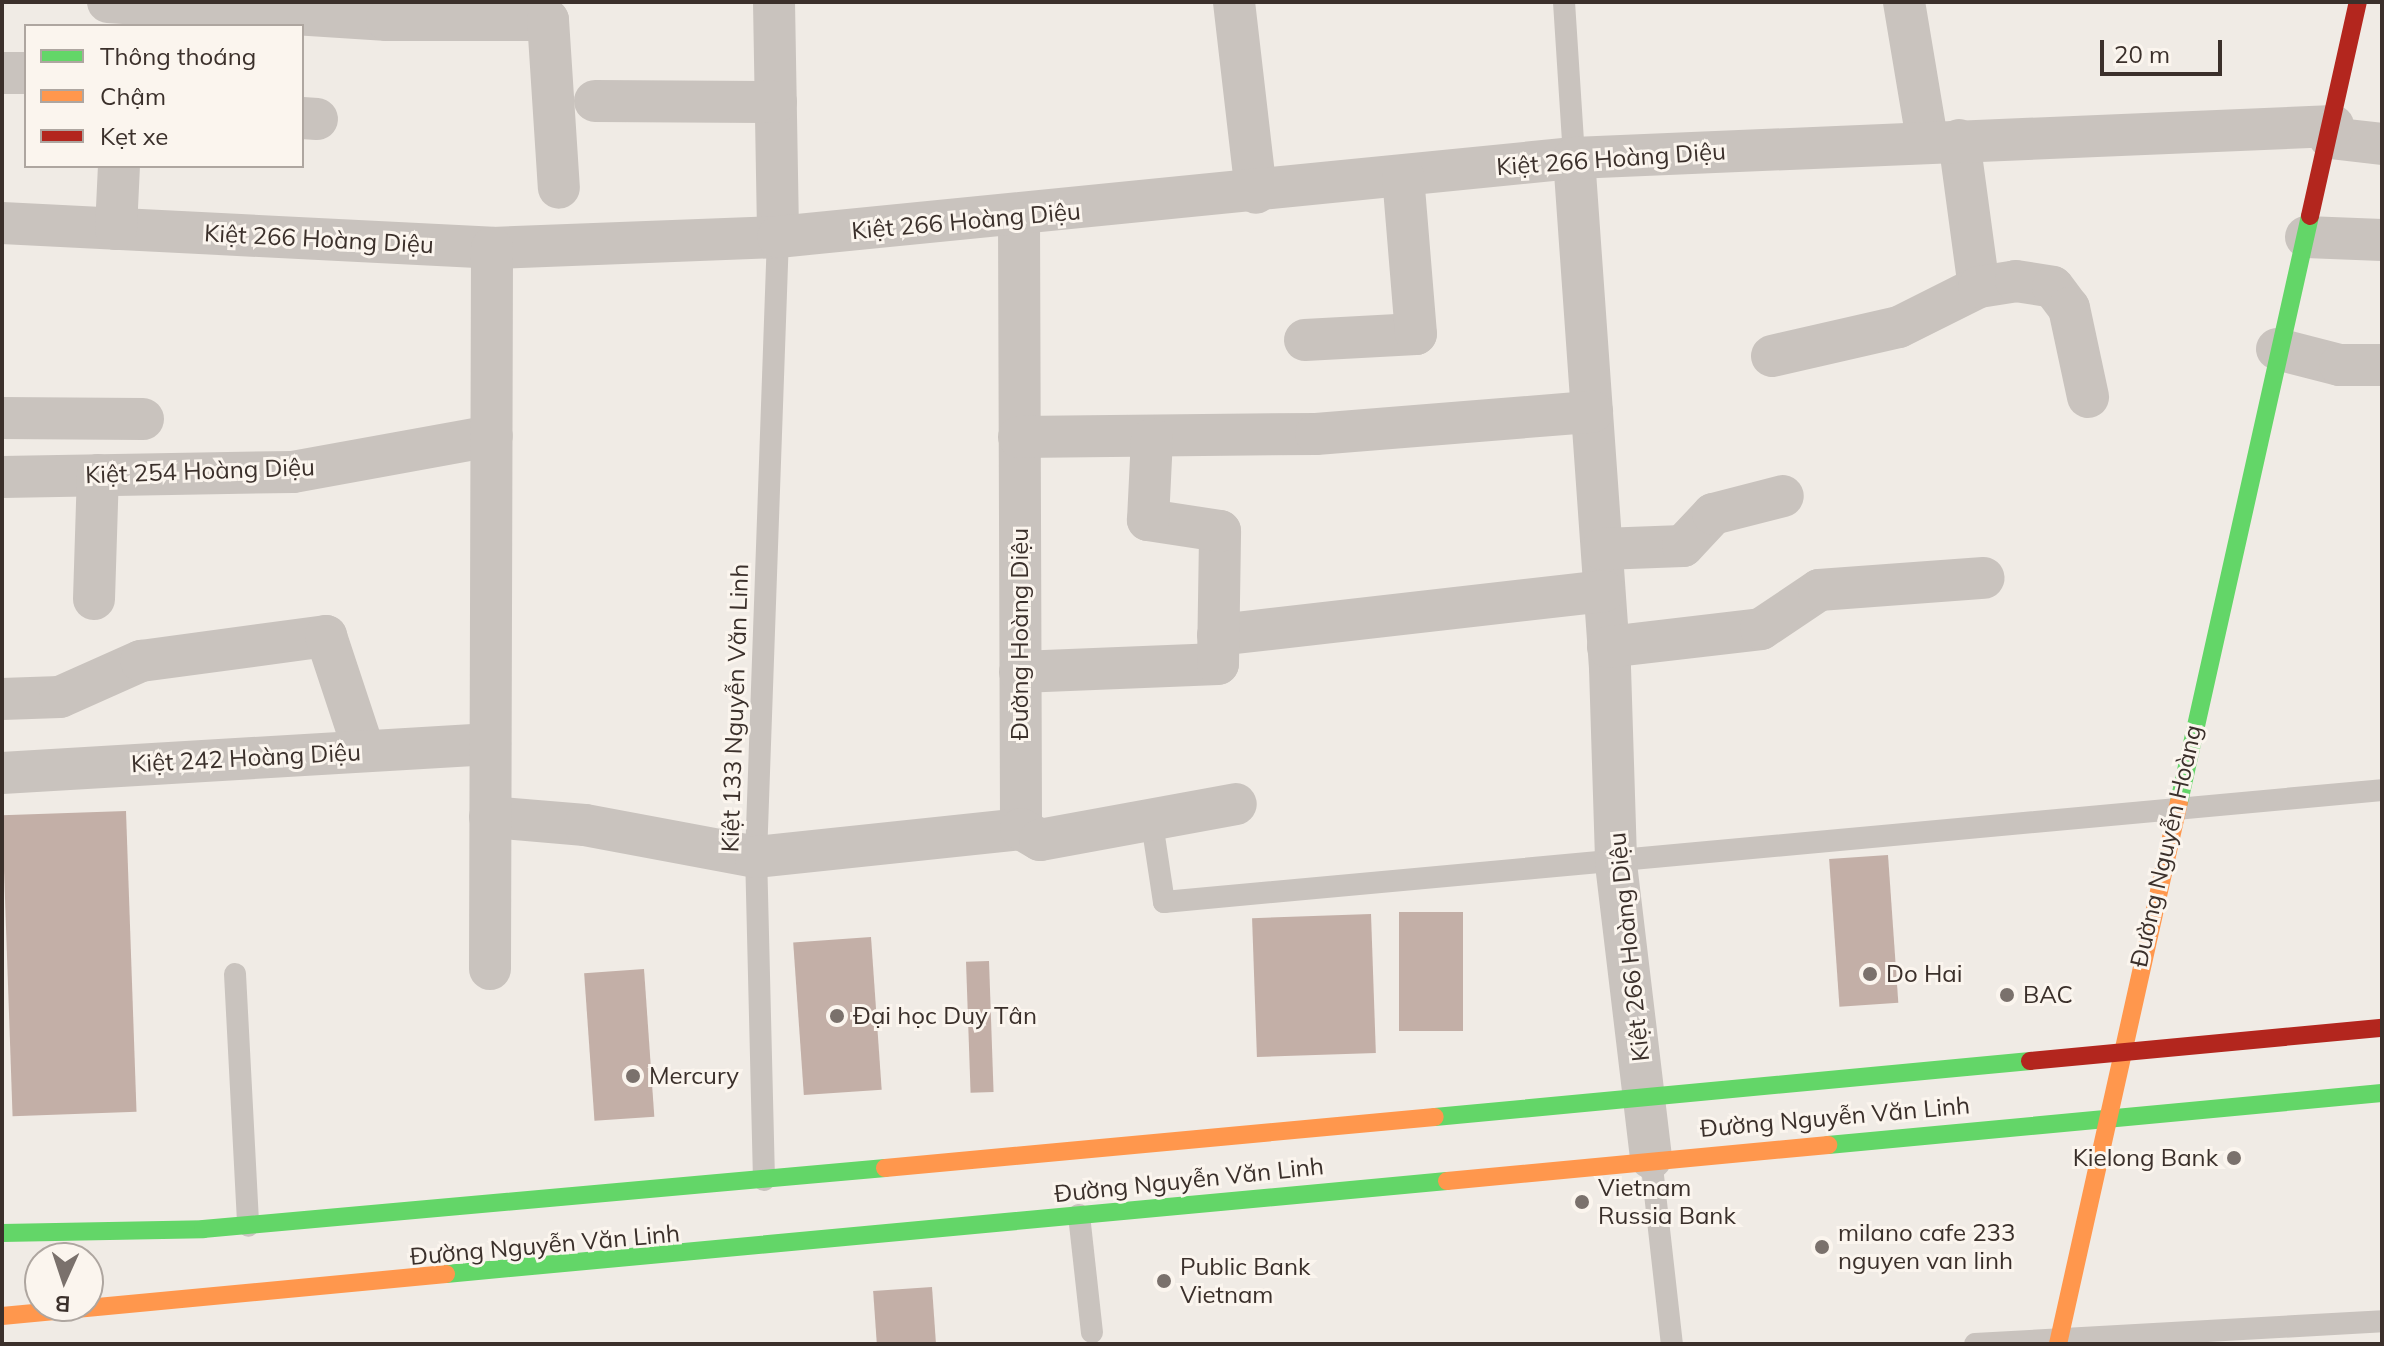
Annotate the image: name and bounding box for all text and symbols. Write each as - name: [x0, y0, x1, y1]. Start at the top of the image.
- legend: [24, 24, 304, 168]
- scale bar: [2104, 24, 2226, 74]
- text: 20 m: [2114, 39, 2170, 69]
- text: Thông thoáng: [100, 41, 256, 71]
- text: Chậm: [100, 81, 166, 111]
- text: Kẹt xe: [100, 121, 168, 151]
- street label: Kiệt 266 Hoàng Diệu: [1495, 137, 1727, 181]
- street label: Kiệt 266 Hoàng Diệu: [850, 197, 1082, 245]
- street label: Kiệt 266 Hoàng Diệu: [203, 219, 435, 259]
- street label: Kiệt 254 Hoàng Diệu: [85, 453, 315, 489]
- street label: Đường Hoàng Diệu: [1006, 528, 1034, 740]
- street label: Kiệt 133 Nguyễn Văn Linh: [716, 563, 754, 853]
- street label: Đường Nguyễn Hoàng: [2124, 722, 2208, 970]
- street label: Kiệt 242 Hoàng Diệu: [130, 738, 362, 778]
- street label: Kiệt 266 Hoàng Diệu: [1603, 831, 1655, 1063]
- place label: Do Hai: [1886, 960, 1962, 988]
- marker: Do Hai: [1861, 965, 1879, 983]
- place label: BAC: [2023, 981, 2073, 1009]
- marker: BAC: [1998, 986, 2016, 1004]
- place label: Đại học Duy Tân: [853, 1002, 1037, 1030]
- marker: Đại học Duy Tân: [828, 1007, 846, 1025]
- place label: Mercury: [649, 1062, 739, 1090]
- marker: Mercury: [624, 1067, 642, 1085]
- street label: Đường Nguyễn Văn Linh: [1699, 1091, 1971, 1143]
- place label: Kielong Bank: [2073, 1144, 2218, 1172]
- marker: Kielong Bank: [2225, 1149, 2243, 1167]
- street label: Đường Nguyễn Văn Linh: [1053, 1152, 1325, 1208]
- place label: Vietnam Russia Bank: [1598, 1174, 1736, 1230]
- marker: Vietnam Russia Bank: [1573, 1193, 1591, 1211]
- street label: Đường Nguyễn Văn Linh: [409, 1219, 681, 1271]
- place label: milano cafe 233 nguyen van linh: [1838, 1219, 2015, 1275]
- marker: milano cafe 233 nguyen van linh: [1813, 1238, 1831, 1256]
- north arrow: [24, 1242, 104, 1322]
- place label: Public Bank Vietnam: [1180, 1253, 1310, 1309]
- marker: Public Bank Vietnam: [1155, 1272, 1173, 1290]
- text: B: [55, 1290, 71, 1318]

